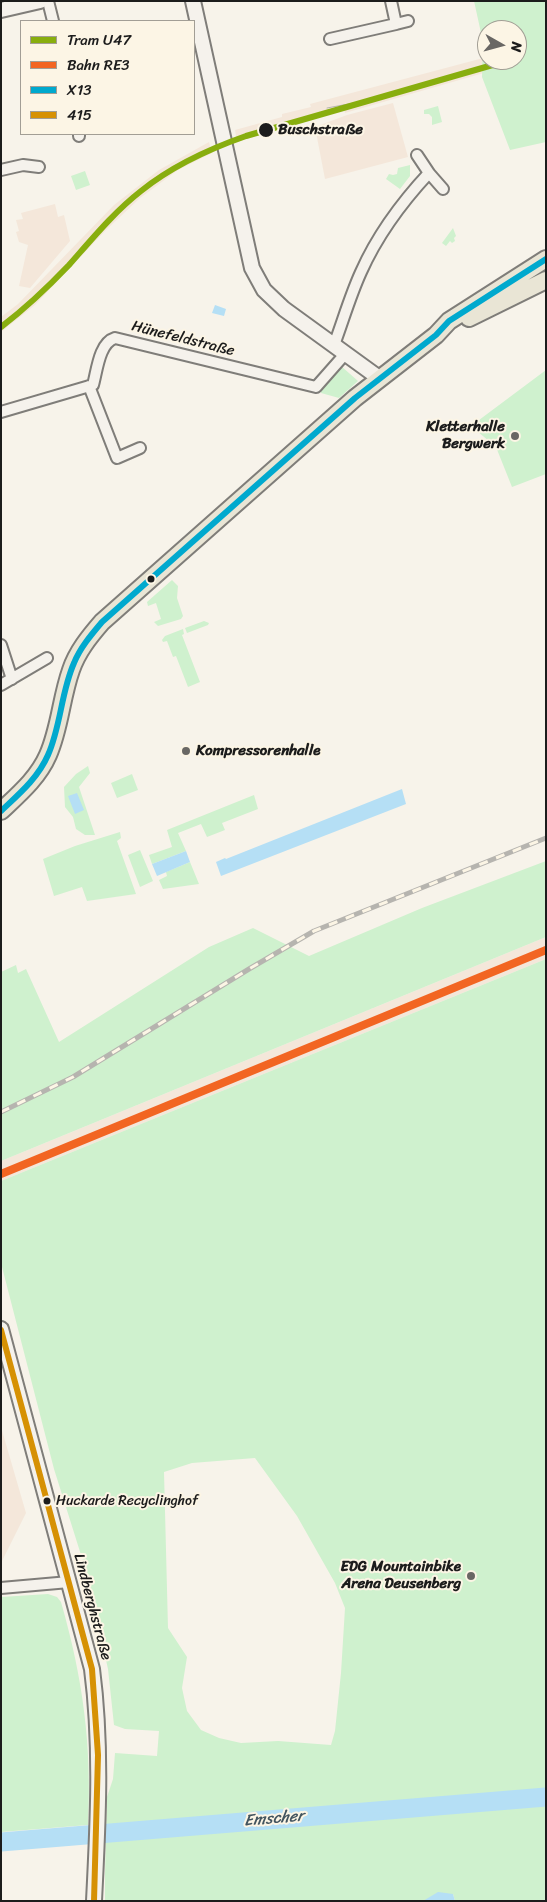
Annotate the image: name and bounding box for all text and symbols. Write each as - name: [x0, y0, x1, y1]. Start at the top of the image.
- legend: [20, 20, 195, 135]
- north arrow: [477, 20, 527, 70]
- text: Tram U47: [67, 27, 131, 53]
- text: N: [503, 40, 529, 53]
- text: Bahn RE3: [67, 52, 130, 78]
- text: X13: [67, 77, 92, 103]
- text: 415: [67, 102, 92, 128]
- marker: Buschstraße: [257, 121, 275, 139]
- place label: Buschstraße: [278, 121, 363, 139]
- street label: Hünefeldstraße: [130, 318, 236, 360]
- place label: Kletterhalle Bergwerk: [426, 418, 505, 453]
- marker: Kletterhalle Bergwerk: [509, 430, 521, 442]
- unlabelled marker: [146, 574, 156, 584]
- place label: Kompressorenhalle: [196, 742, 320, 760]
- marker: Kompressorenhalle: [180, 745, 192, 757]
- place label: Huckarde Recyclinghof: [56, 1493, 198, 1509]
- marker: Huckarde Recyclinghof: [42, 1496, 52, 1506]
- street label: Lindberghstraße: [69, 1552, 115, 1662]
- place label: EDG Mountainbike Arena Deusenberg: [341, 1558, 461, 1593]
- marker: EDG Mountainbike Arena Deusenberg: [465, 1570, 477, 1582]
- water label: Emscher: [243, 1807, 305, 1831]

